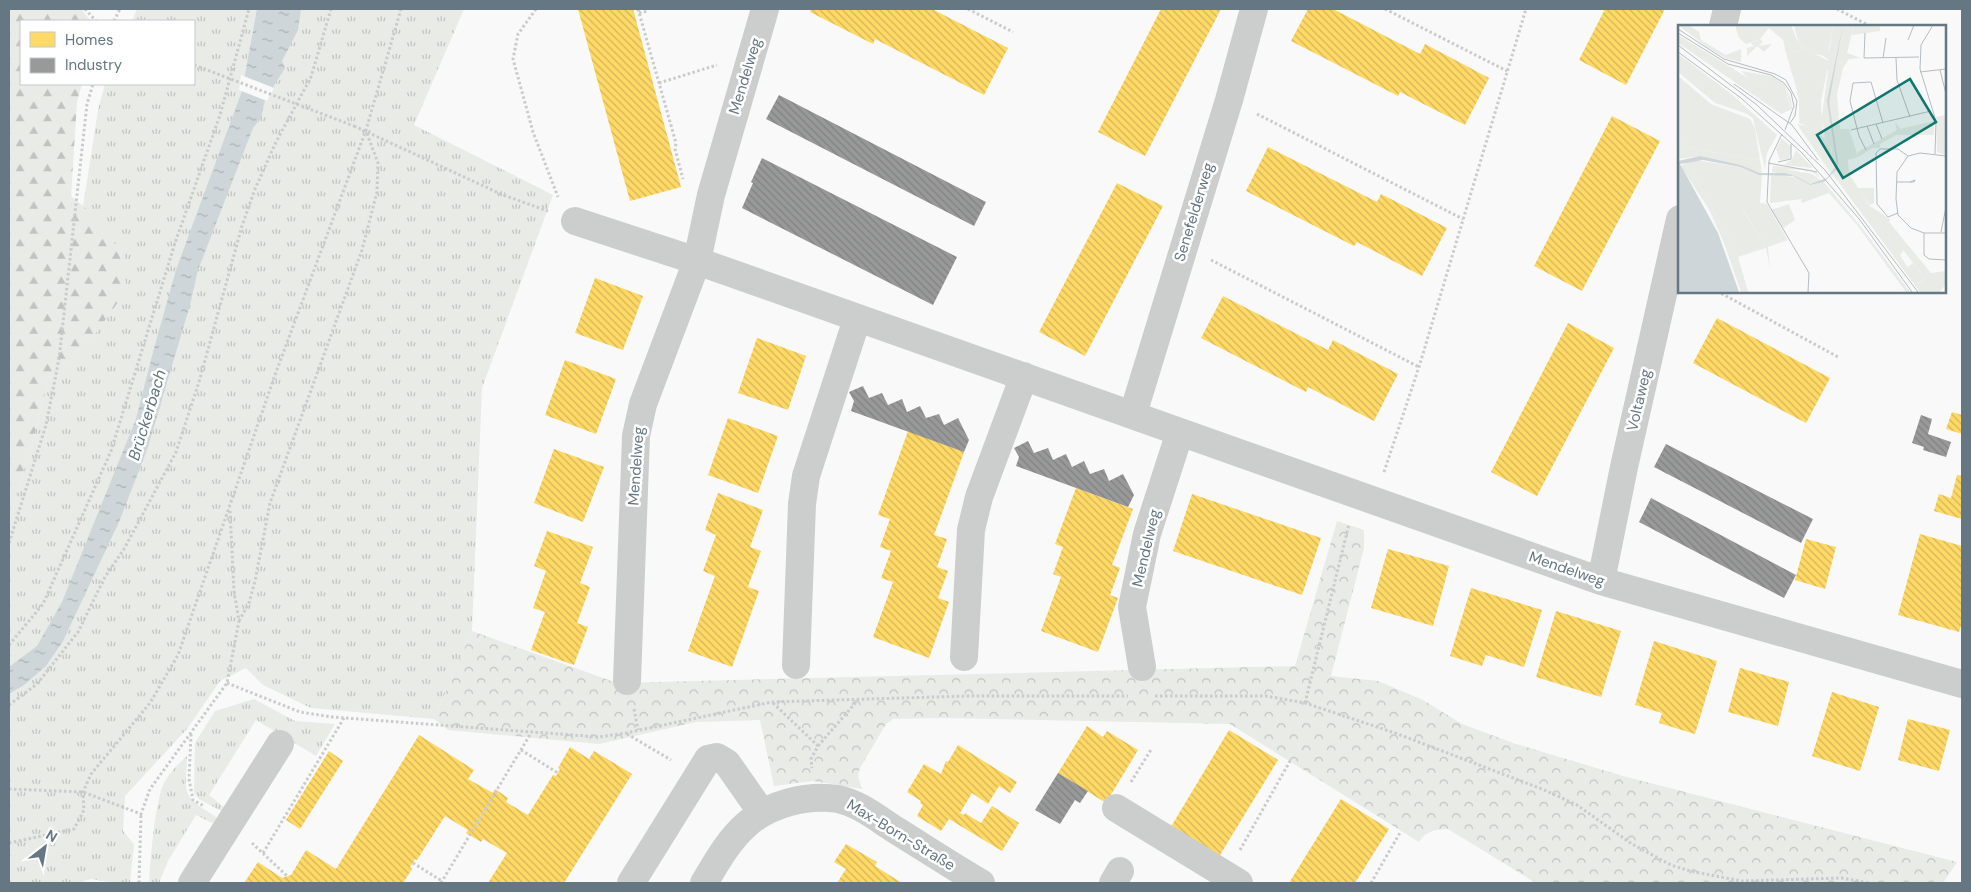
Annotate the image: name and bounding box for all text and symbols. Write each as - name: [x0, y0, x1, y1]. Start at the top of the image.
- legend: [20, 20, 195, 85]
- inset map: [1678, 25, 1946, 292]
- text: Homes: [65, 30, 114, 50]
- street label: Mendelweg: [724, 35, 766, 117]
- text: Industry: [65, 55, 123, 75]
- street label: Senefelderweg: [1169, 160, 1219, 264]
- water label: Brückerbach: [123, 367, 171, 463]
- street label: Voltaweg: [1622, 367, 1656, 433]
- street label: Mendelweg: [623, 426, 649, 506]
- street label: Mendelweg: [1127, 507, 1165, 589]
- street label: Mendelweg: [1526, 547, 1608, 591]
- street label: Max-Born-Straße: [843, 795, 959, 875]
- north arrow: [20, 822, 70, 872]
- text: N: [43, 826, 61, 846]

